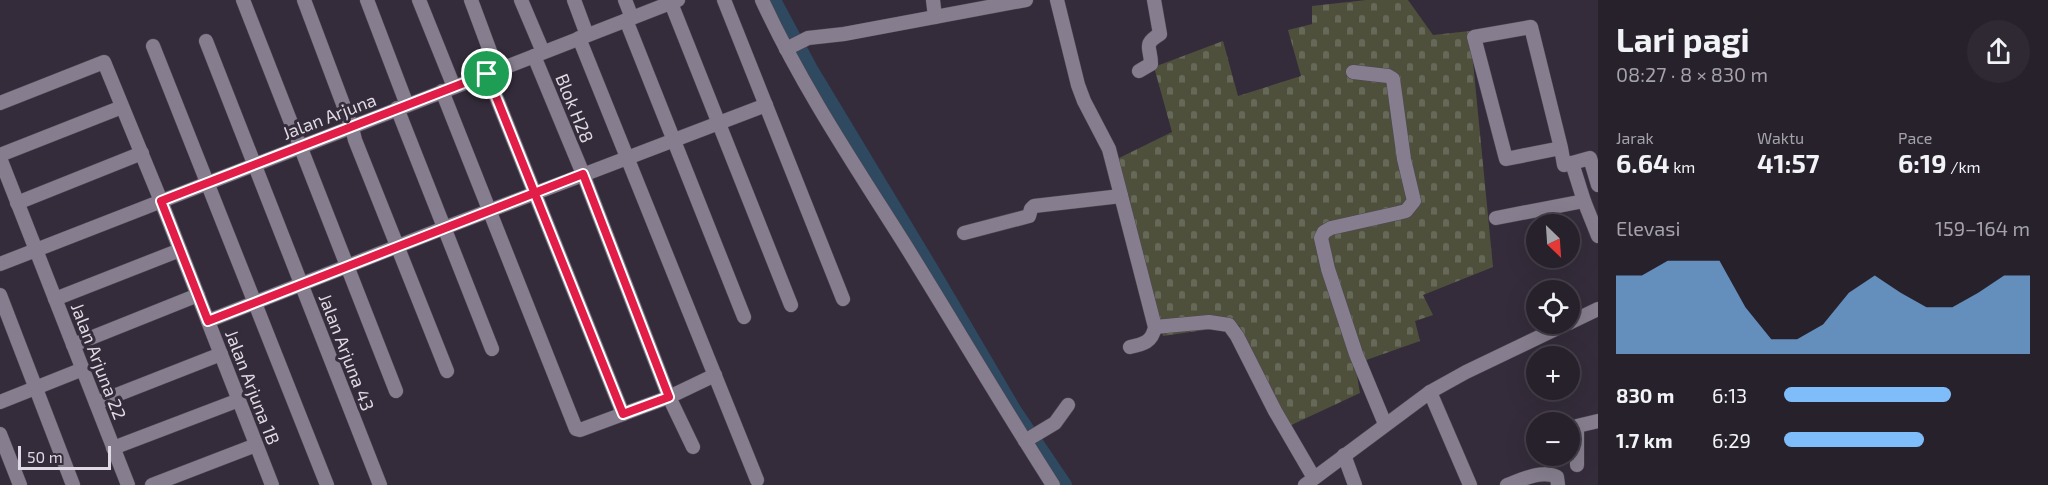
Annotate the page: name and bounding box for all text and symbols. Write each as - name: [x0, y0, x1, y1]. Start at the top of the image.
- text: Lari pagi: [1616, 19, 1750, 59]
- button: share: [1967, 20, 2030, 83]
- pin: [461, 48, 512, 99]
- icon: arrive: [470, 57, 503, 90]
- text: 08:27 · 8 × 830 m: [1616, 62, 1768, 86]
- street label: Blok H28: [551, 70, 599, 146]
- street label: Jalan Arjuna: [279, 88, 379, 144]
- text: Jarak: [1616, 128, 1654, 147]
- text: Waktu: [1757, 128, 1804, 147]
- text: Pace: [1898, 128, 1932, 147]
- text: 6.64: [1616, 147, 1670, 178]
- text: 41:57: [1757, 147, 1820, 178]
- text: 6:19: [1898, 147, 1947, 178]
- text: km: [1670, 157, 1695, 176]
- text: /km: [1947, 157, 1981, 176]
- north arrow: [1526, 214, 1580, 268]
- map controls: [1526, 214, 1580, 466]
- text: Elevasi: [1616, 216, 1680, 240]
- text: 159–164 m: [1935, 216, 2030, 240]
- button: locate: [1526, 280, 1580, 334]
- street label: Jalan Arjuna 43: [315, 290, 379, 414]
- street label: Jalan Arjuna 22: [67, 300, 131, 422]
- street label: Jalan Arjuna 1B: [221, 327, 285, 447]
- button: +: [1526, 346, 1580, 400]
- text: 830 m: [1616, 383, 1674, 407]
- text: 6:13: [1712, 383, 1747, 407]
- button: −: [1526, 412, 1580, 466]
- text: 1.7 km: [1616, 428, 1673, 452]
- text: 6:29: [1712, 428, 1751, 452]
- scale bar: [18, 443, 111, 470]
- text: 50 m: [27, 447, 63, 466]

